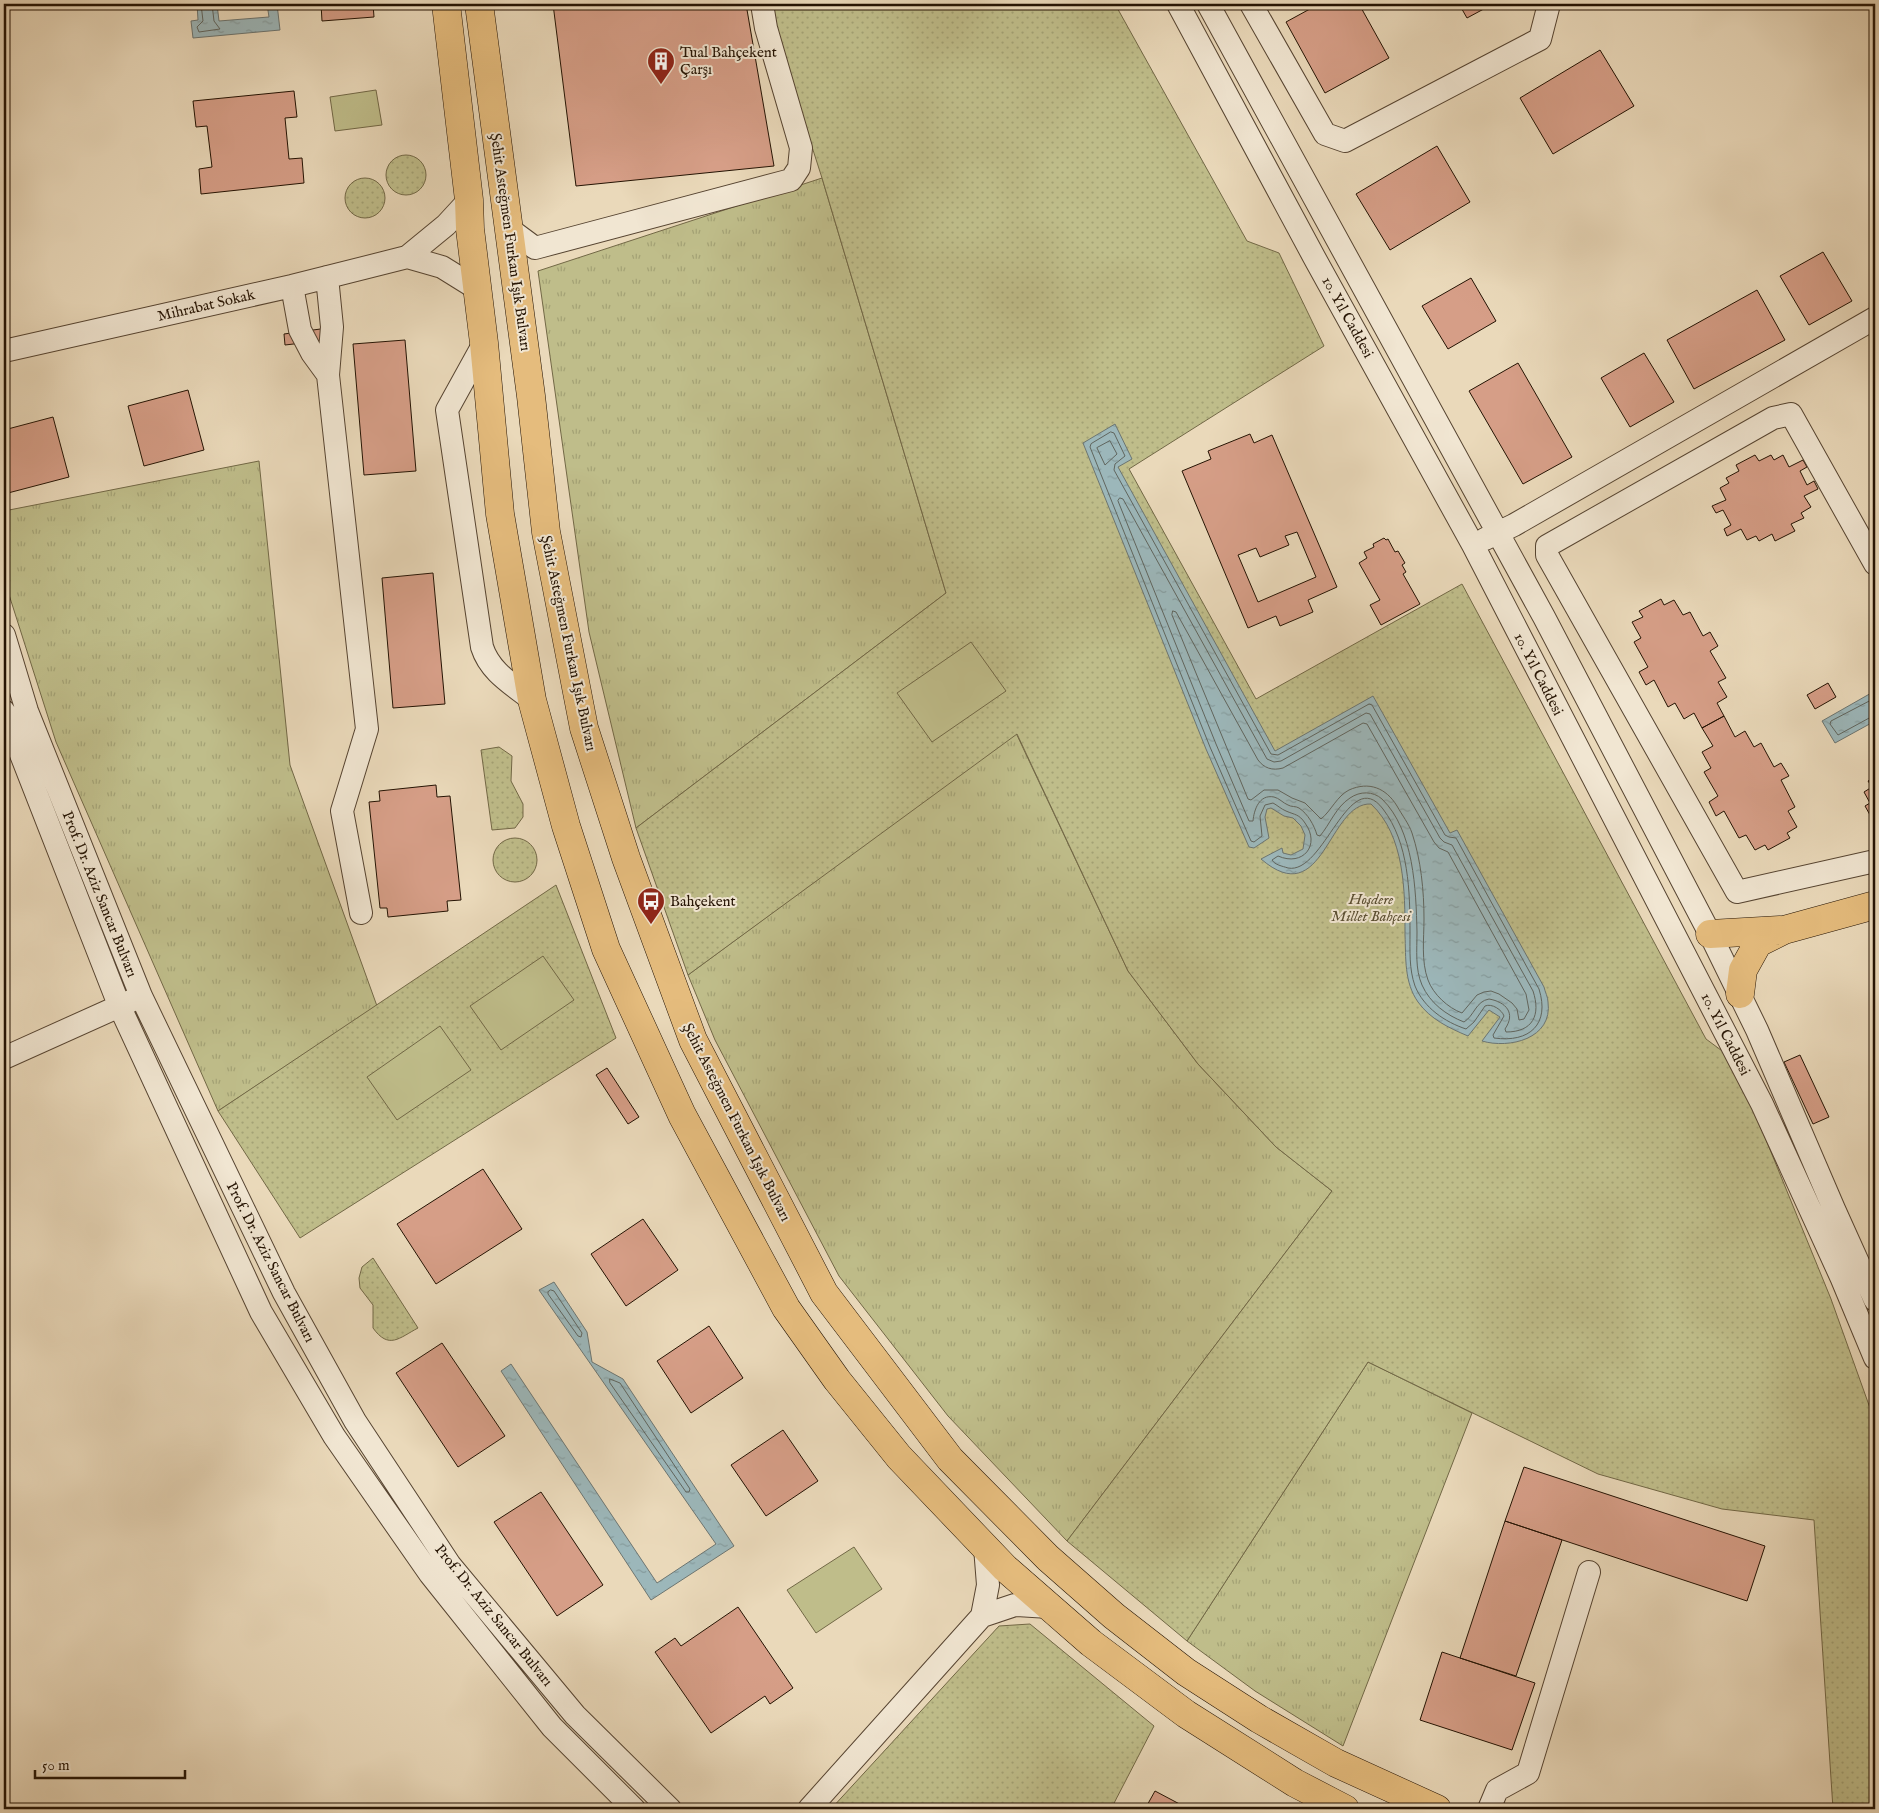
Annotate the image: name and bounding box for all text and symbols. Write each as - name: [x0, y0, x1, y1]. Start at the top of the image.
- place label: Tual Bahçekent Çarşı: [680, 43, 777, 79]
- building icon: Tual Bahçekent Çarşı: [646, 46, 676, 85]
- street label: Şehit Asteğmen Furkan Işık Bulvarı: [486, 132, 535, 352]
- street label: 10. Yıl Caddesi: [1317, 273, 1378, 361]
- street label: Mihrabat Sokak: [156, 285, 258, 326]
- street label: Şehit Asteğmen Furkan Işık Bulvarı: [536, 534, 601, 753]
- street label: 10. Yıl Caddesi: [1510, 630, 1568, 719]
- street label: Prof. Dr. Aziz Sancar Bulvarı: [57, 808, 142, 980]
- bus stop icon: Bahçekent: [636, 886, 666, 925]
- park label: Hoşdere Millet Bahçesi: [1331, 890, 1413, 926]
- place label: Bahçekent: [670, 892, 736, 911]
- street label: 10. Yıl Caddesi: [1697, 990, 1755, 1079]
- street label: Şehit Asteğmen Furkan Işık Bulvarı: [678, 1020, 795, 1225]
- street label: Prof. Dr. Aziz Sancar Bulvarı: [222, 1179, 319, 1346]
- street label: Prof. Dr. Aziz Sancar Bulvarı: [430, 1540, 557, 1690]
- scale bar: [35, 1748, 185, 1780]
- text: 50 m: [42, 1756, 70, 1775]

